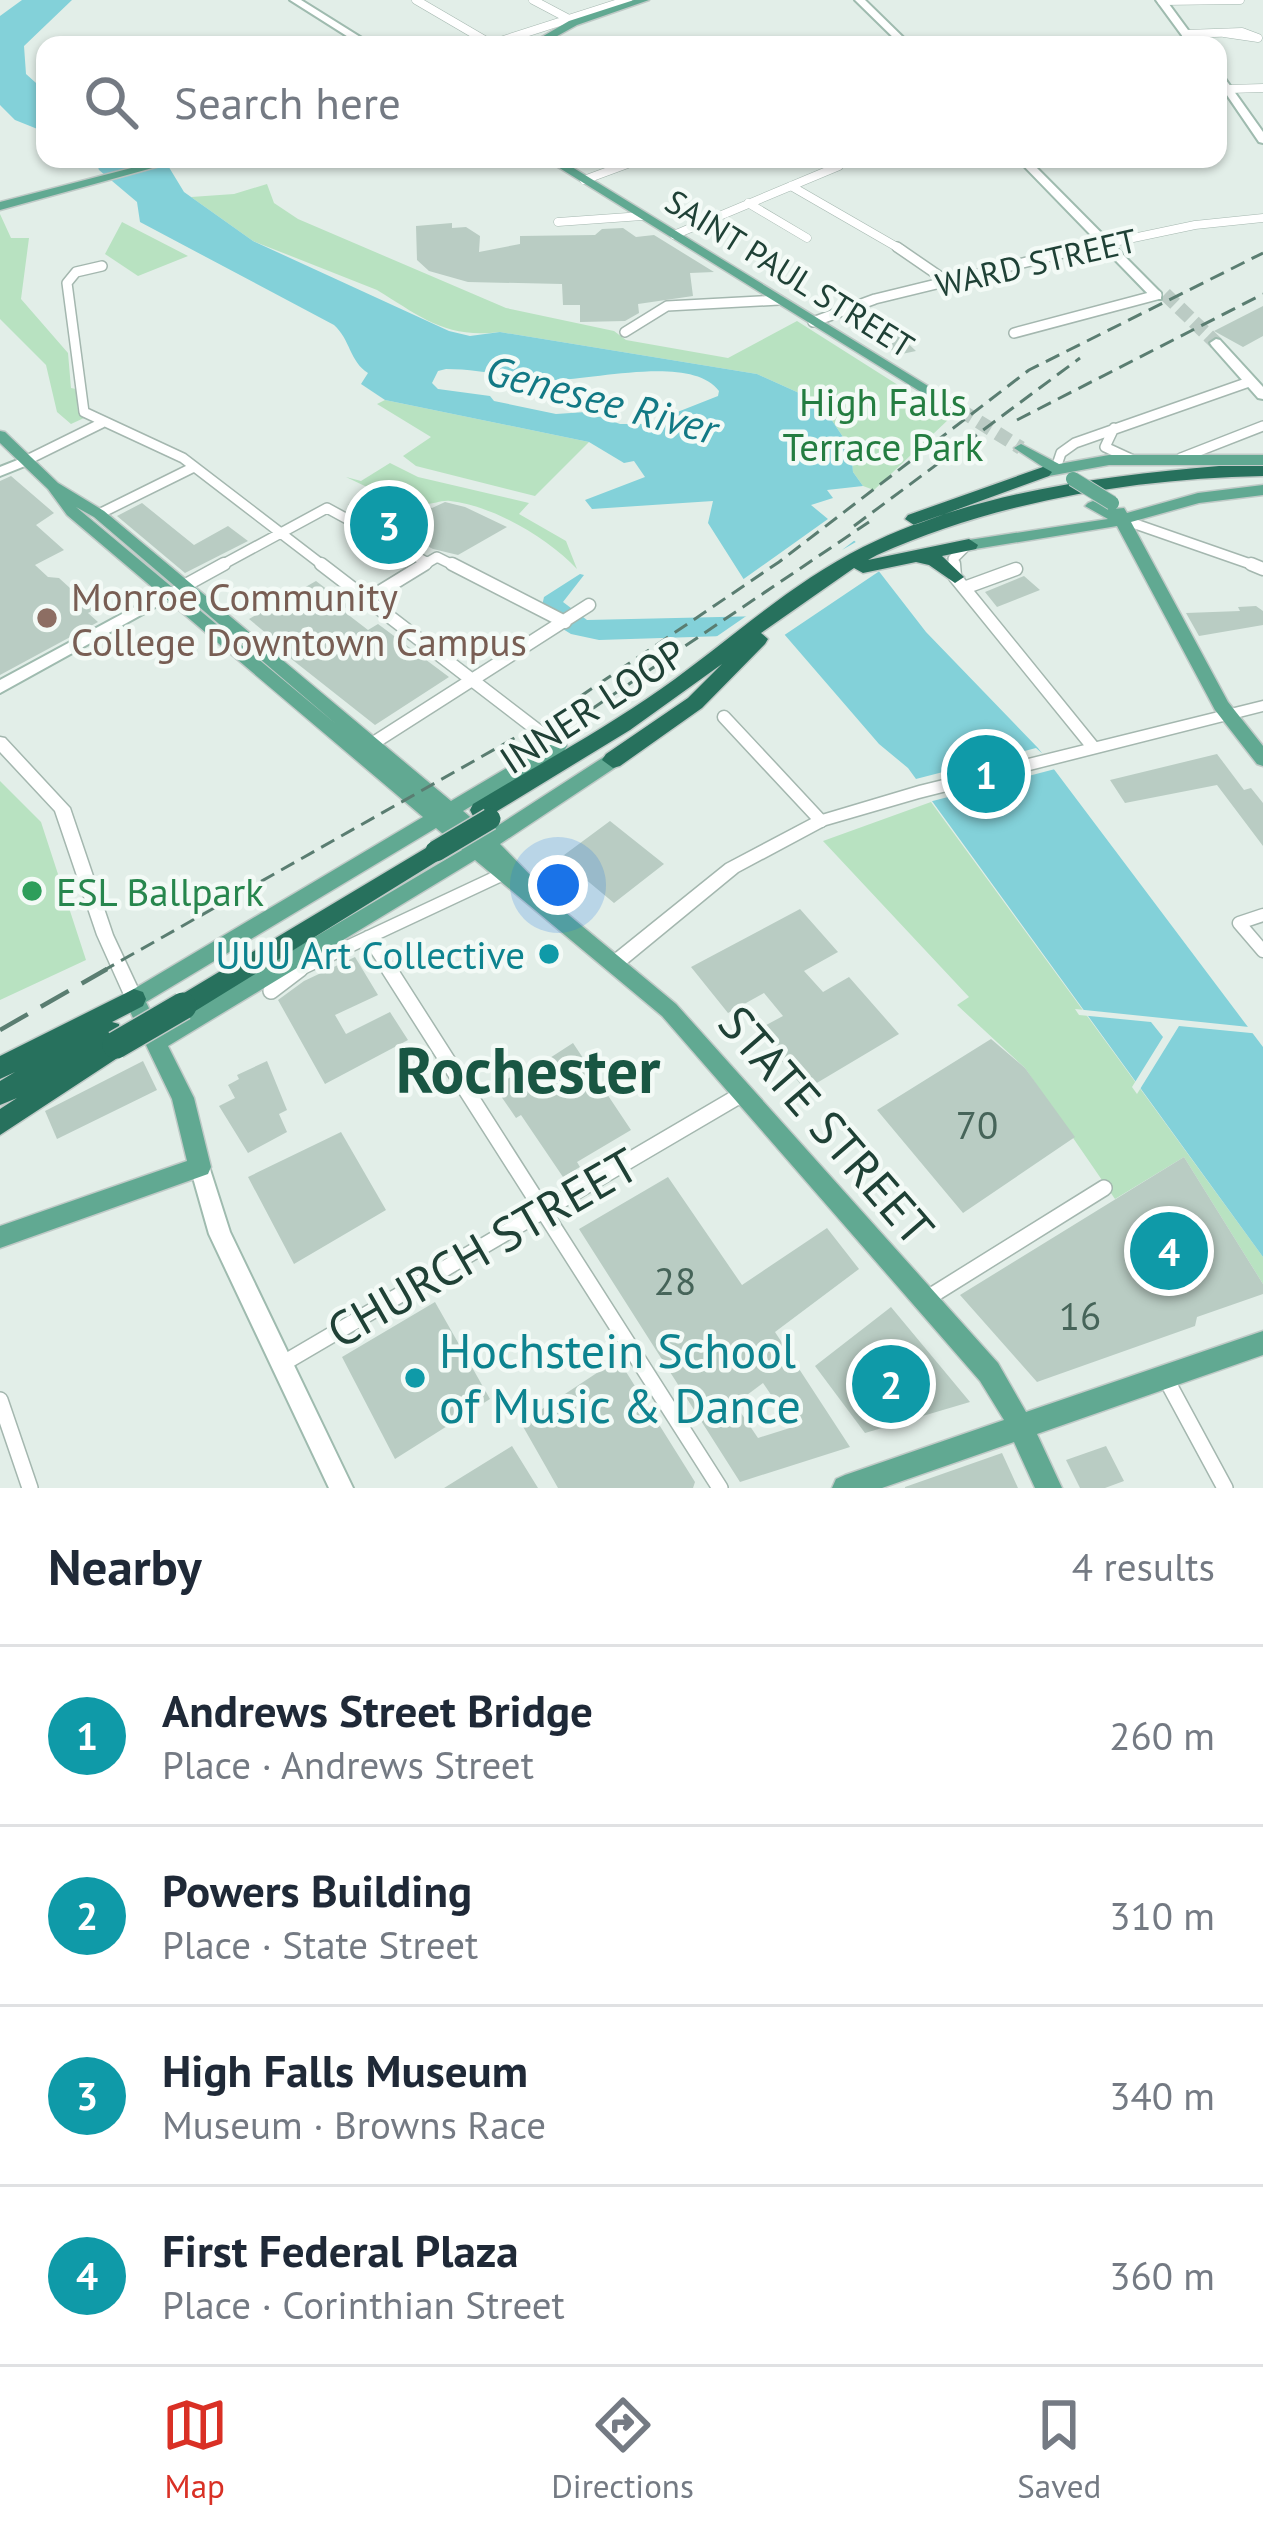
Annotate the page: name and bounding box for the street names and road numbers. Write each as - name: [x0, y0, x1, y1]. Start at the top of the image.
- street label: SAINT PAUL STREET: [658, 179, 922, 367]
- street label: WARD STREET: [931, 218, 1141, 306]
- street label: INNER LOOP: [490, 627, 694, 785]
- street label: STATE STREET: [706, 992, 948, 1258]
- street label: CHURCH STREET: [316, 1133, 648, 1361]

